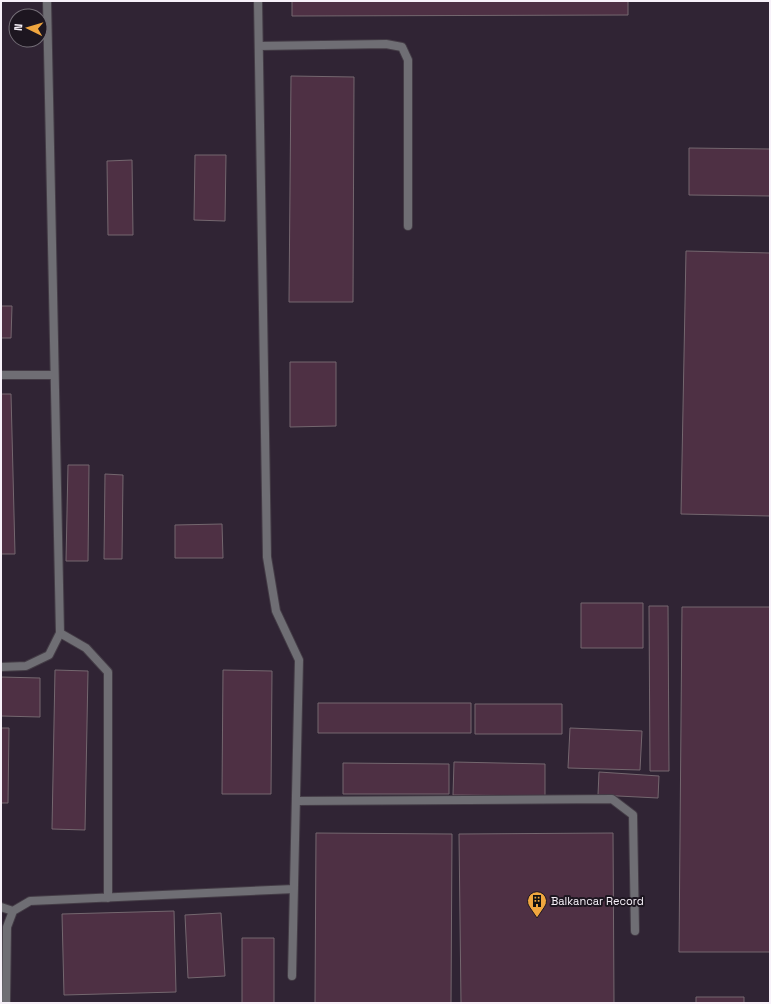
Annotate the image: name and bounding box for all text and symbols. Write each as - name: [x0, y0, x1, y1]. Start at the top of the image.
- north arrow: [8, 8, 48, 48]
- text: N: [11, 23, 25, 31]
- building icon: Balkancar Record: [526, 890, 548, 918]
- place label: Balkancar Record: [551, 894, 644, 908]

